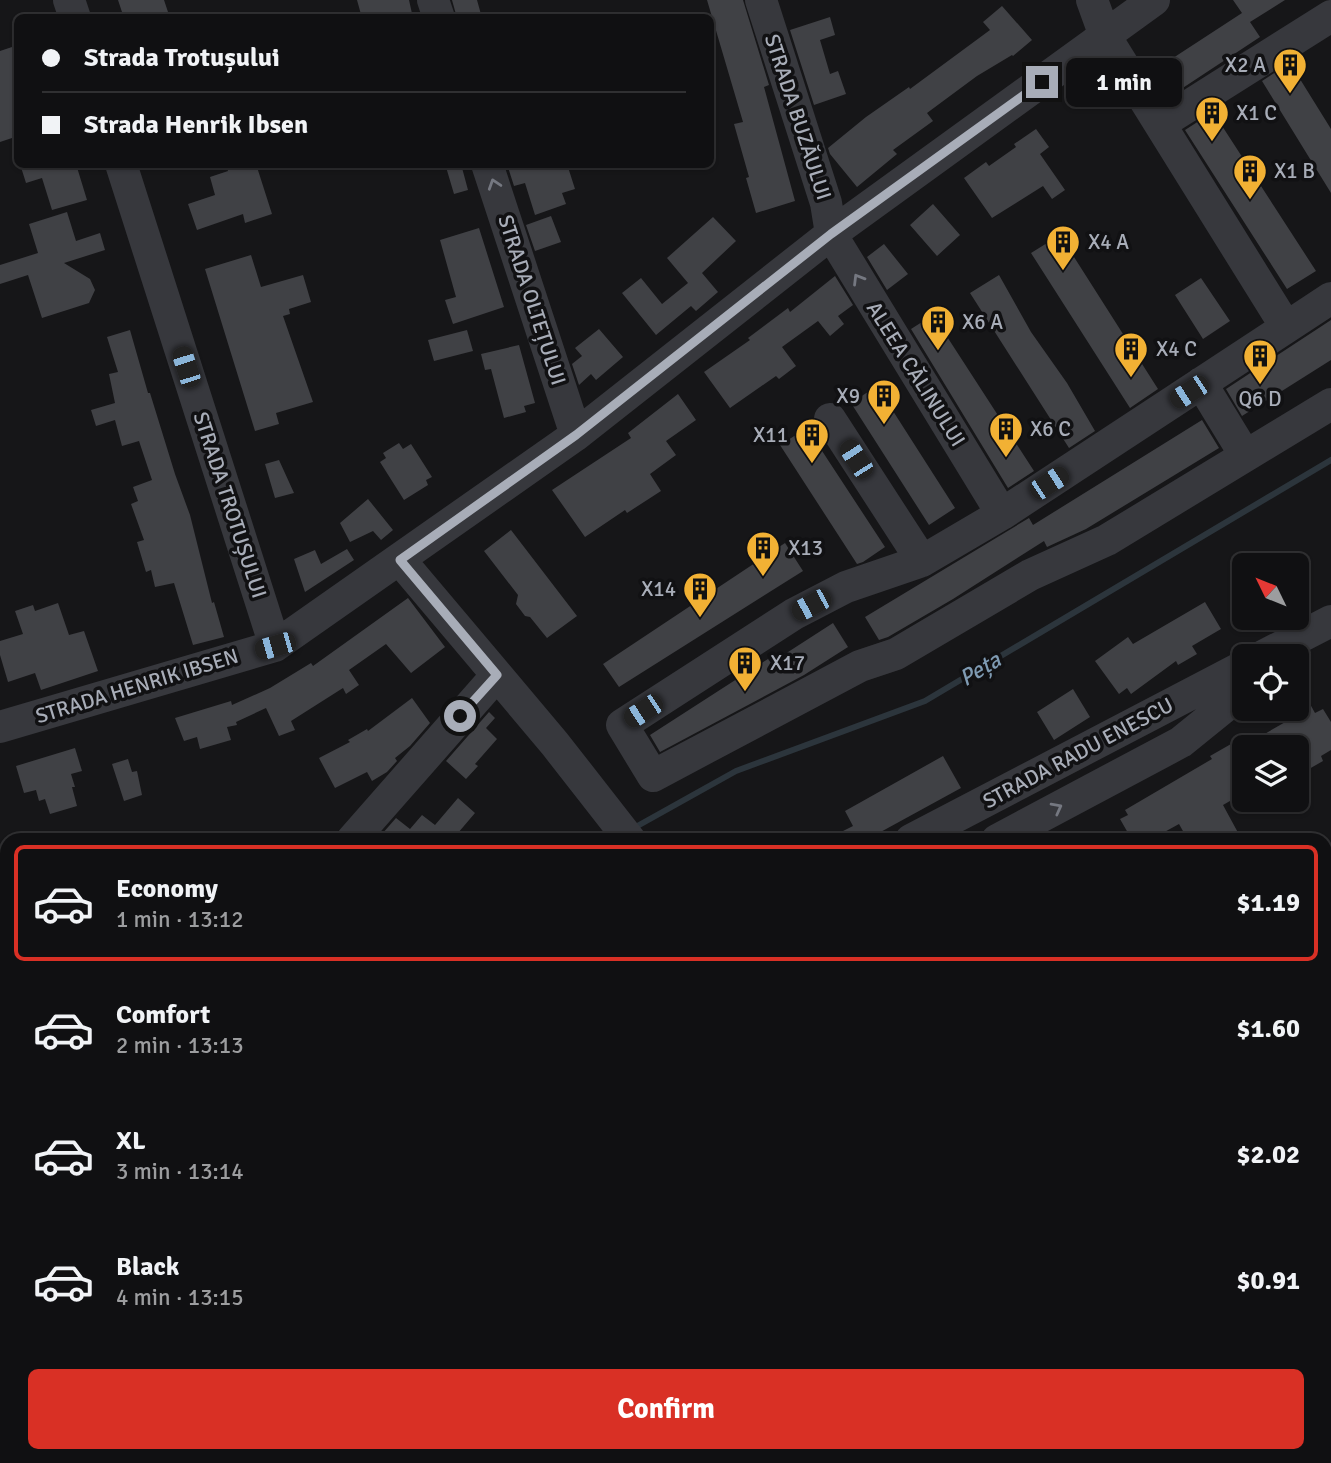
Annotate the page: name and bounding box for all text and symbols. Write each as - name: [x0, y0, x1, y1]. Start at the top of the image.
- street label: STRADA BUZĂULUI: [759, 31, 837, 203]
- text: Strada Trotușului: [84, 42, 280, 74]
- building icon: X2 A: [1271, 46, 1309, 95]
- place label: X2 A: [1225, 52, 1266, 78]
- callout: 1 min: [1066, 57, 1182, 106]
- route end: [1026, 66, 1058, 98]
- text: 1 min: [1096, 68, 1152, 97]
- building icon: X1 C: [1193, 94, 1231, 143]
- place label: X1 C: [1236, 100, 1277, 126]
- text: Strada Henrik Ibsen: [84, 109, 308, 141]
- building icon: X1 B: [1231, 152, 1269, 201]
- place label: X1 B: [1274, 158, 1315, 184]
- one-way arrow: [488, 178, 502, 191]
- street label: STRADA OLTEȚULUI: [492, 212, 572, 388]
- building icon: X4 A: [1044, 223, 1082, 272]
- place label: X4 A: [1088, 229, 1129, 255]
- one-way arrow: [853, 274, 866, 287]
- street label: ALEEA CĂLINULUI: [861, 297, 971, 451]
- building icon: X6 A: [919, 303, 957, 352]
- place label: X6 A: [962, 309, 1003, 335]
- building icon: X4 C: [1112, 330, 1150, 379]
- place label: X4 C: [1156, 336, 1197, 362]
- building icon: Q6 D: [1241, 337, 1279, 386]
- car: [170, 344, 203, 390]
- car: [1166, 372, 1213, 412]
- building icon: X9: [865, 377, 903, 426]
- place label: X9: [836, 383, 860, 409]
- place label: Q6 D: [1238, 386, 1282, 412]
- street label: STRADA TROTUȘULUI: [188, 409, 272, 601]
- building icon: X6 C: [987, 410, 1025, 459]
- building icon: X11: [793, 416, 831, 465]
- place label: X6 C: [1030, 416, 1071, 442]
- place label: X11: [753, 422, 788, 448]
- car: [836, 436, 877, 482]
- car: [1026, 463, 1073, 503]
- building icon: X13: [744, 529, 782, 578]
- place label: X13: [788, 535, 823, 561]
- north arrow: [1232, 553, 1309, 630]
- map controls: [1232, 553, 1309, 812]
- building icon: X14: [681, 570, 719, 619]
- place label: X14: [641, 576, 676, 602]
- car: [788, 586, 835, 624]
- car: [252, 630, 299, 662]
- street label: STRADA HENRIK IBSEN: [32, 643, 242, 729]
- building icon: X17: [726, 644, 764, 693]
- button: locate: [1232, 644, 1309, 721]
- water label: Peța: [954, 645, 1007, 693]
- place label: X17: [770, 650, 805, 676]
- car: [620, 691, 667, 731]
- street label: STRADA RADU ENESCU: [978, 692, 1178, 814]
- route start: [444, 700, 476, 732]
- button: layers: [1232, 735, 1309, 812]
- one-way arrow: [1050, 803, 1062, 816]
- icon: car: [32, 872, 95, 935]
- text: Economy: [116, 873, 218, 905]
- text: $1.19: [1236, 887, 1300, 919]
- text: 1 min · 13:12: [116, 905, 244, 934]
- icon: car: [32, 998, 95, 1061]
- text: Comfort: [116, 999, 210, 1031]
- text: $1.60: [1236, 1013, 1300, 1045]
- text: 2 min · 13:13: [116, 1031, 244, 1060]
- icon: car: [32, 1124, 95, 1187]
- text: XL: [116, 1125, 146, 1157]
- text: $2.02: [1236, 1139, 1300, 1171]
- text: 3 min · 13:14: [116, 1157, 244, 1186]
- icon: car: [32, 1250, 95, 1313]
- text: Black: [116, 1251, 179, 1283]
- text: $0.91: [1236, 1265, 1300, 1297]
- text: 4 min · 13:15: [116, 1283, 244, 1312]
- button: Confirm: [28, 1369, 1304, 1449]

